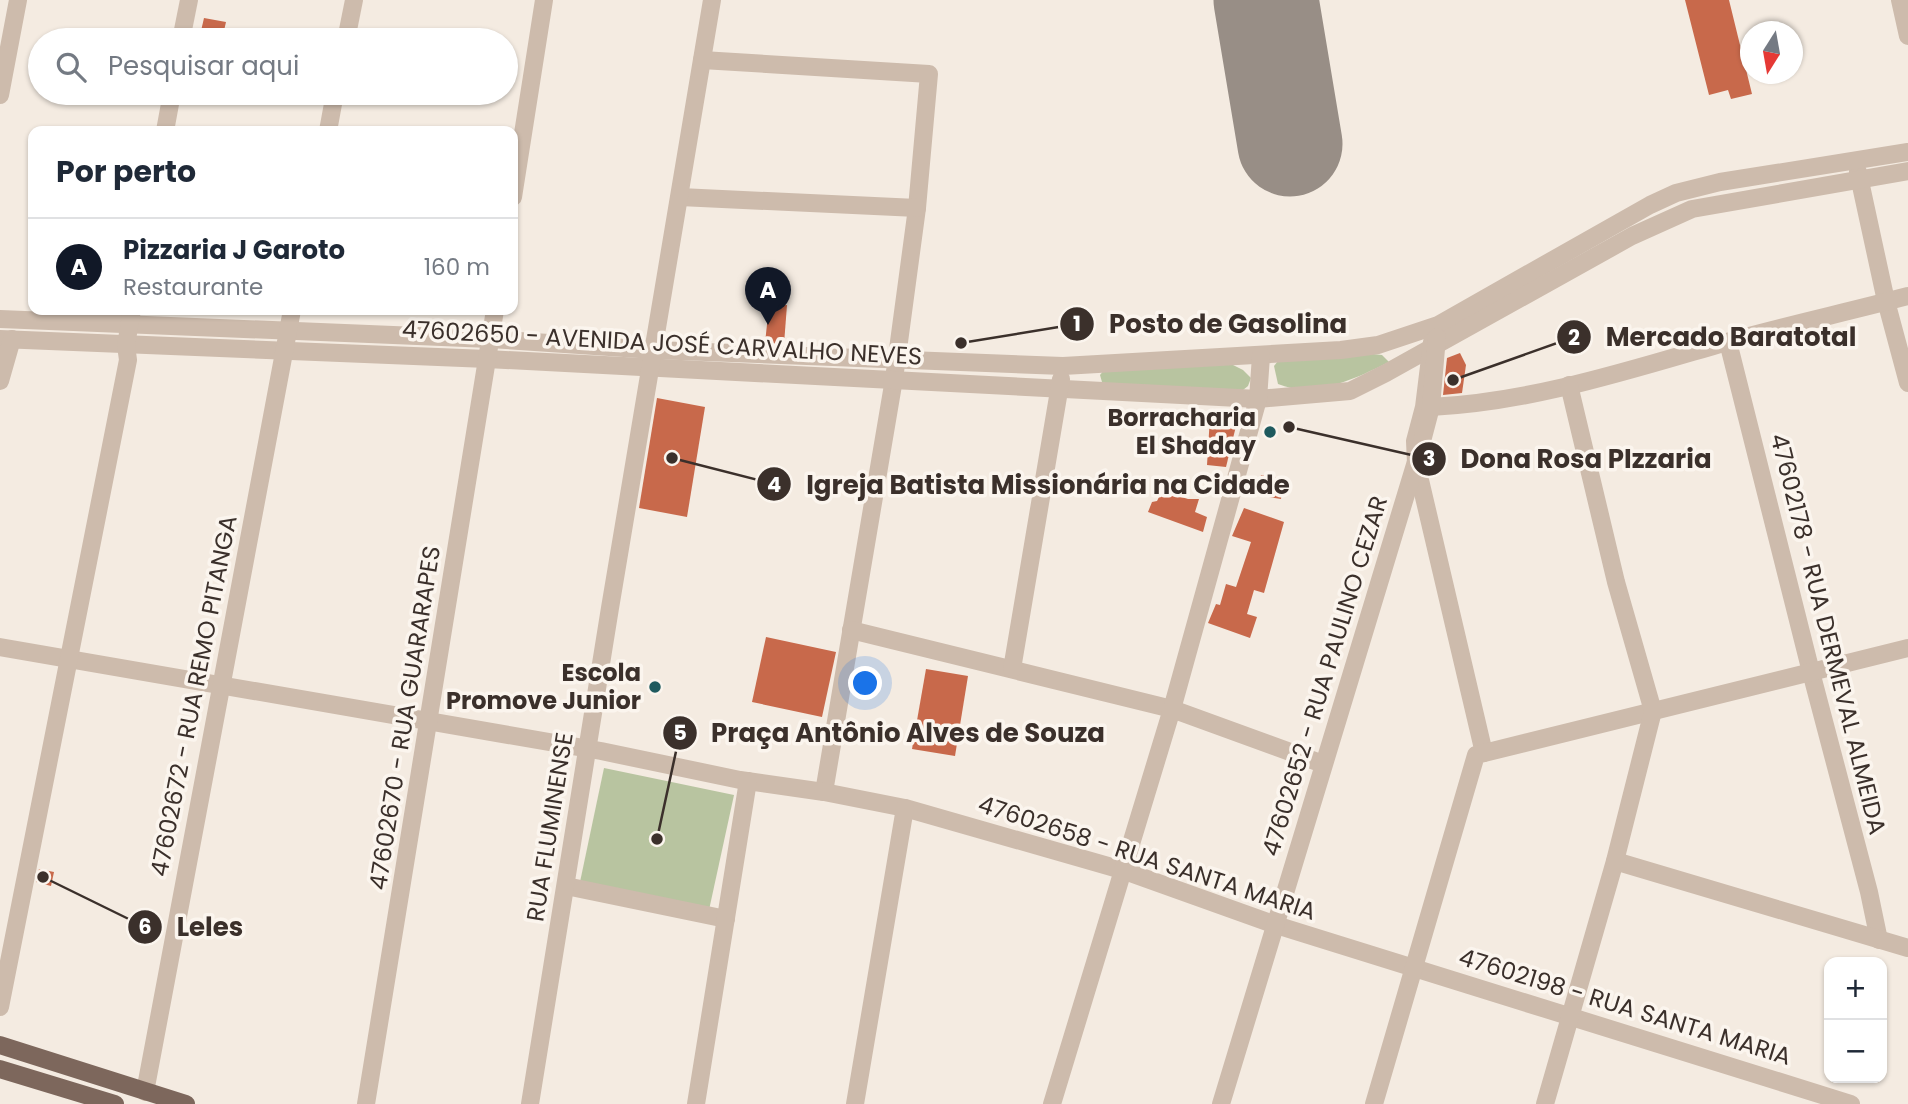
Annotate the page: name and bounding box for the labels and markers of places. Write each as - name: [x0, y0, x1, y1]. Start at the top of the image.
- pin: A: [745, 267, 791, 325]
- callout: Posto de Gasolina: [1060, 301, 1361, 348]
- callout: Mercado Baratotal: [1557, 314, 1871, 361]
- place label: Borracharia El Shaday: [1107, 401, 1257, 462]
- marker: Borracharia El Shaday: [1262, 424, 1278, 440]
- callout: Dona Rosa PIzzaria: [1411, 435, 1725, 482]
- callout: Igreja Batista Missionária na Cidade: [757, 461, 1303, 508]
- place label: Escola Promove Junior: [446, 656, 641, 717]
- marker: Escola Promove Junior: [647, 679, 663, 695]
- callout: Praça Antônio Alves de Souza: [662, 709, 1119, 756]
- callout: Leles: [128, 903, 258, 950]

